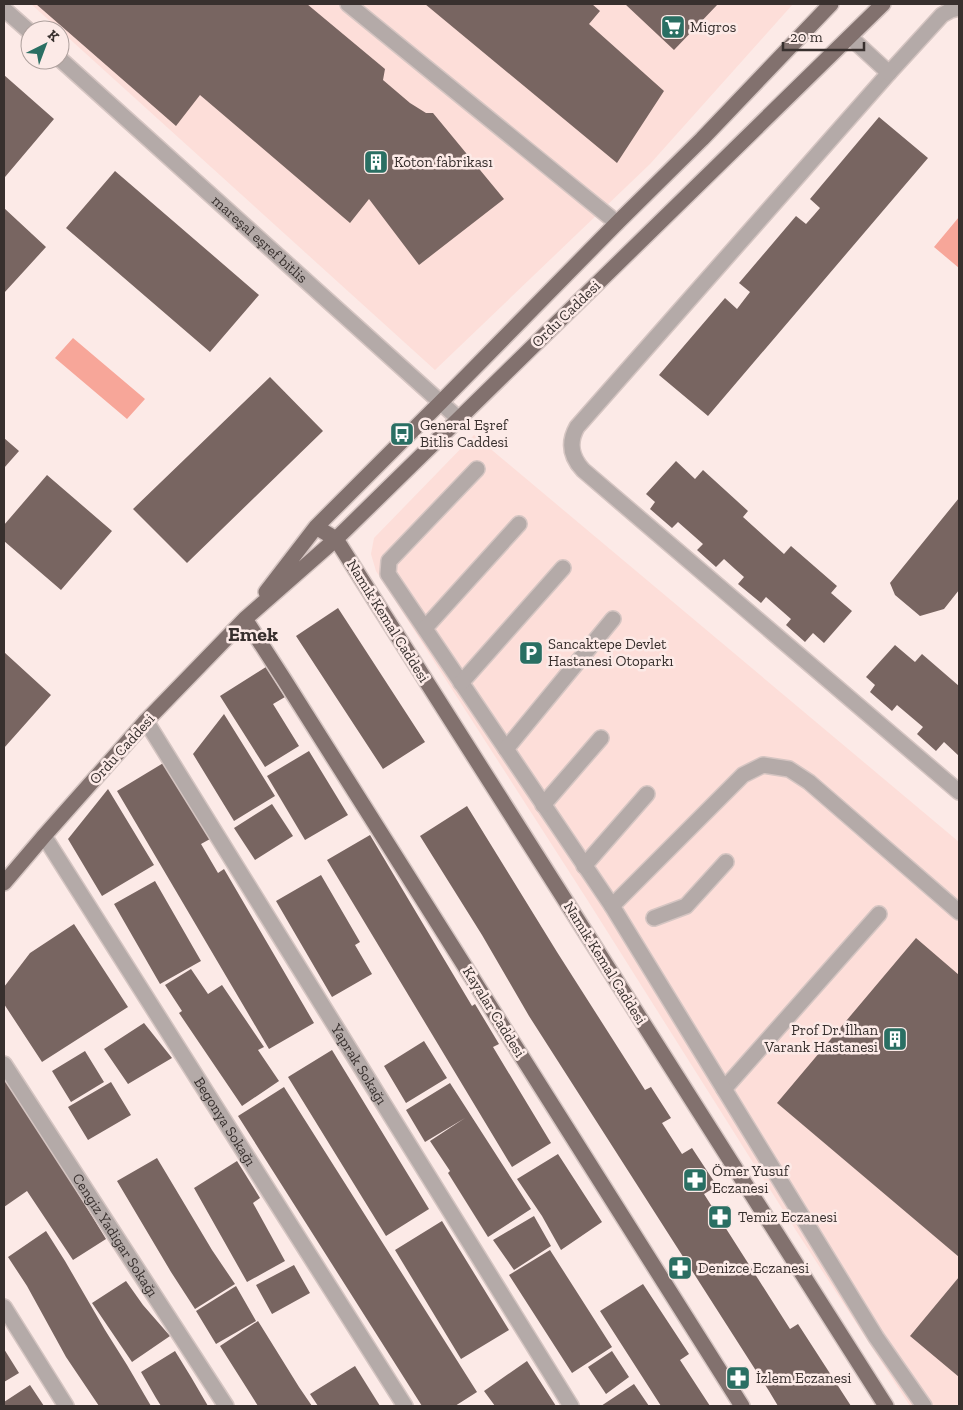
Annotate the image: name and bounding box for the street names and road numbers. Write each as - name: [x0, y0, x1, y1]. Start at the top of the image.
- street label: mareşal eşref bitlis: [208, 191, 311, 287]
- street label: Ordu Caddesi: [528, 277, 604, 351]
- street label: Namık Kemal Caddesi: [343, 556, 433, 686]
- street label: Ordu Caddesi: [86, 710, 158, 788]
- street label: Namık Kemal Caddesi: [560, 898, 650, 1028]
- street label: Kayalar Caddesi: [459, 963, 529, 1061]
- street label: Yaprak Sokağı: [327, 1020, 391, 1108]
- street label: Begonya Sokağı: [190, 1074, 260, 1169]
- street label: Cengiz Yadigar Sokağı: [68, 1170, 162, 1300]

